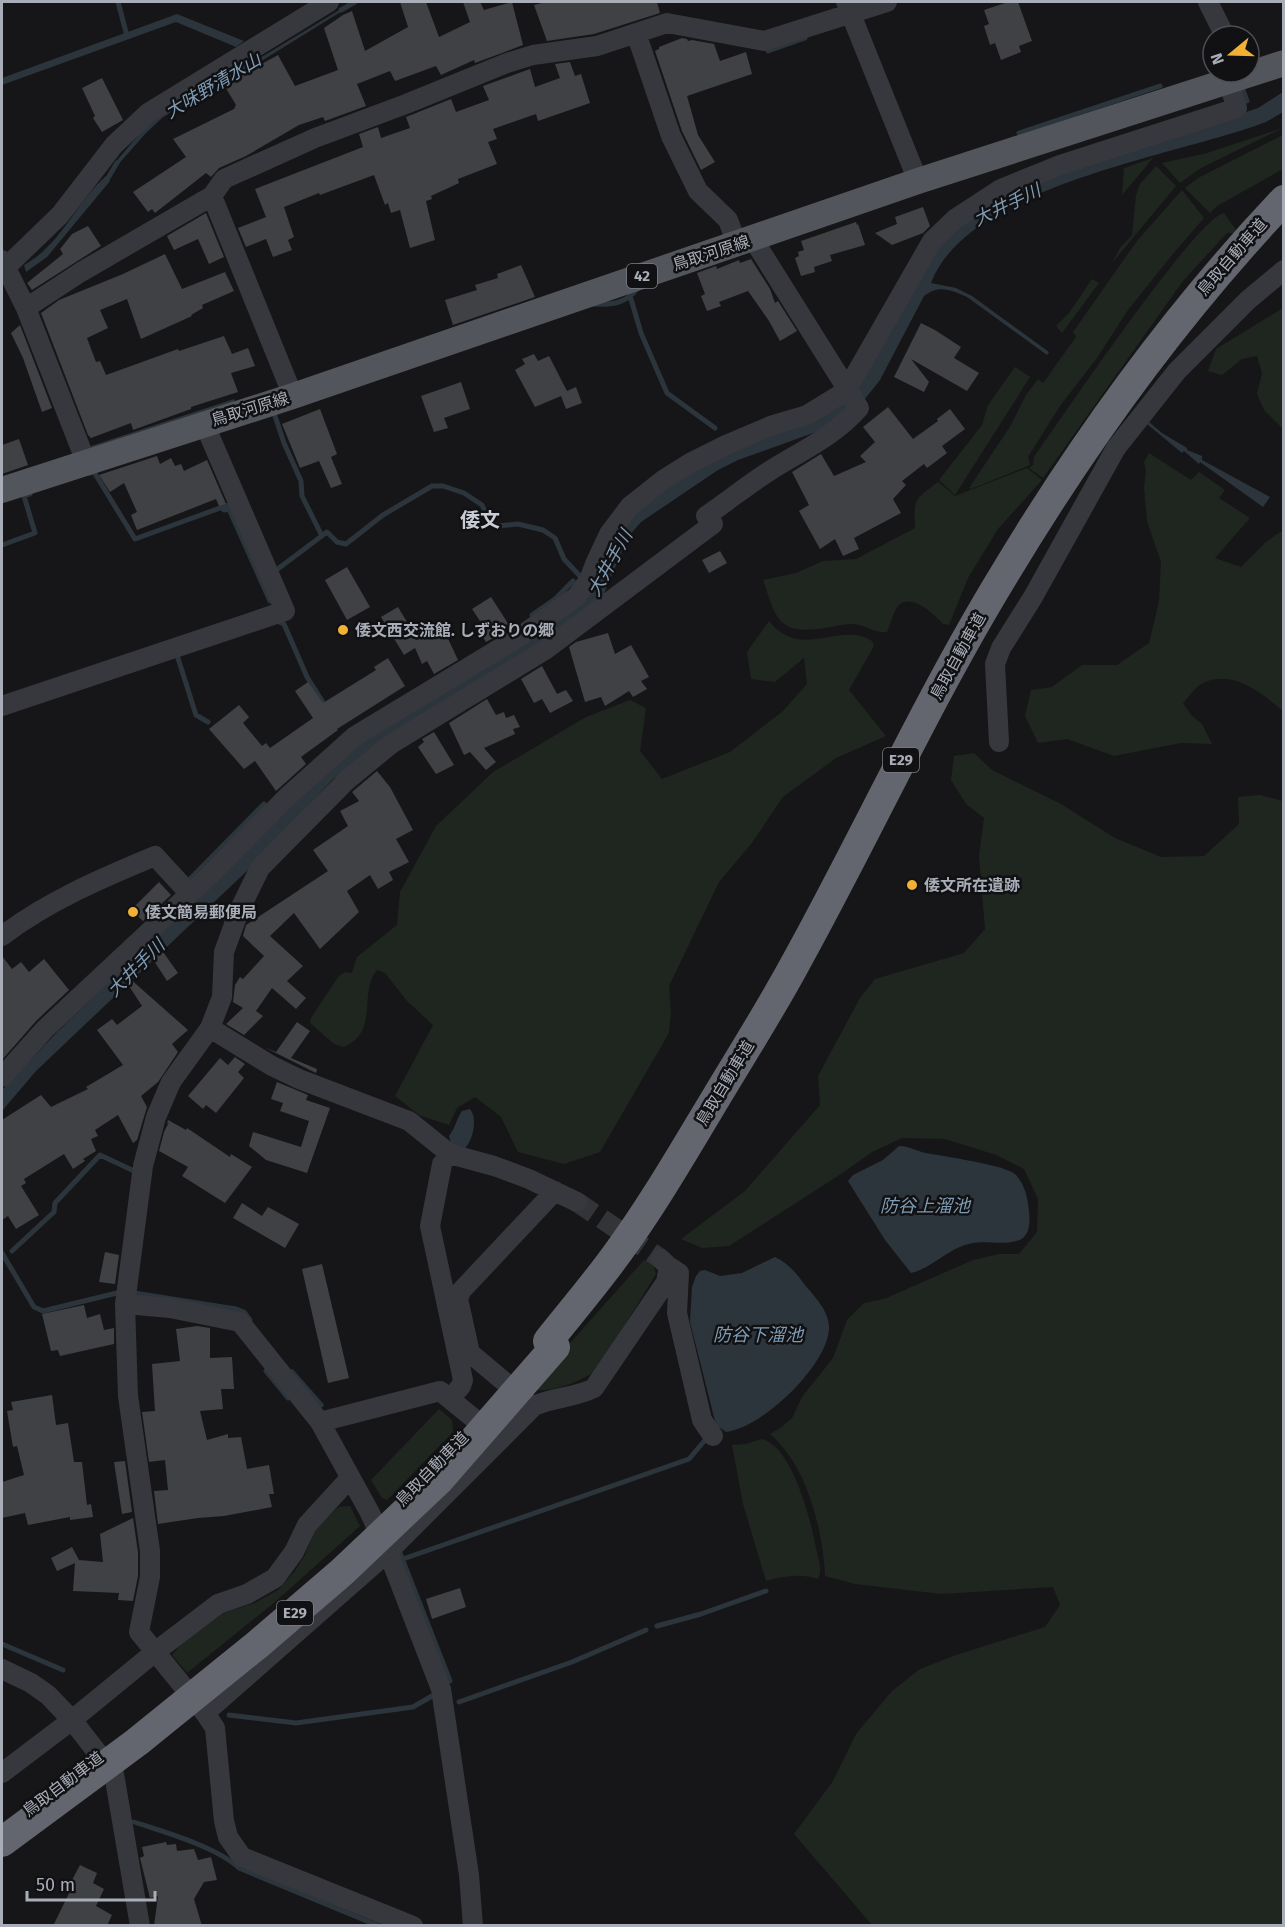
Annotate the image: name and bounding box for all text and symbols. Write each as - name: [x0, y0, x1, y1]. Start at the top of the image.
- north arrow: [1201, 24, 1261, 84]
- water label: 大味野清水山: [161, 48, 266, 123]
- text: N: [1207, 51, 1228, 67]
- water label: 大井手川: [970, 178, 1046, 231]
- street label: 鳥取自動車道: [1193, 215, 1271, 299]
- street label: 鳥取河原線: [670, 232, 752, 274]
- road number: 42: [627, 264, 657, 288]
- street label: 鳥取河原線: [209, 388, 291, 430]
- district label: 倭文: [460, 508, 500, 532]
- water label: 大井手川: [583, 524, 638, 600]
- street label: 鳥取自動車道: [926, 609, 990, 703]
- place label: 倭文西交流館. しずおりの郷: [355, 621, 554, 640]
- marker: 倭文西交流館. しずおりの郷: [336, 623, 350, 637]
- road number: E29: [883, 748, 919, 772]
- place label: 倭文所在遺跡: [924, 876, 1020, 895]
- marker: 倭文所在遺跡: [905, 878, 919, 892]
- place label: 倭文簡易郵便局: [145, 903, 257, 922]
- marker: 倭文簡易郵便局: [126, 905, 140, 919]
- water label: 大井手川: [103, 933, 171, 1001]
- street label: 鳥取自動車道: [692, 1037, 758, 1129]
- water label: 防谷上溜池: [880, 1195, 972, 1217]
- water label: 防谷下溜池: [713, 1324, 805, 1346]
- street label: 鳥取自動車道: [392, 1428, 472, 1510]
- road number: E29: [277, 1601, 313, 1625]
- street label: 鳥取自動車道: [19, 1748, 107, 1820]
- scale bar: [27, 1864, 154, 1902]
- text: 50 m: [36, 1874, 75, 1896]

